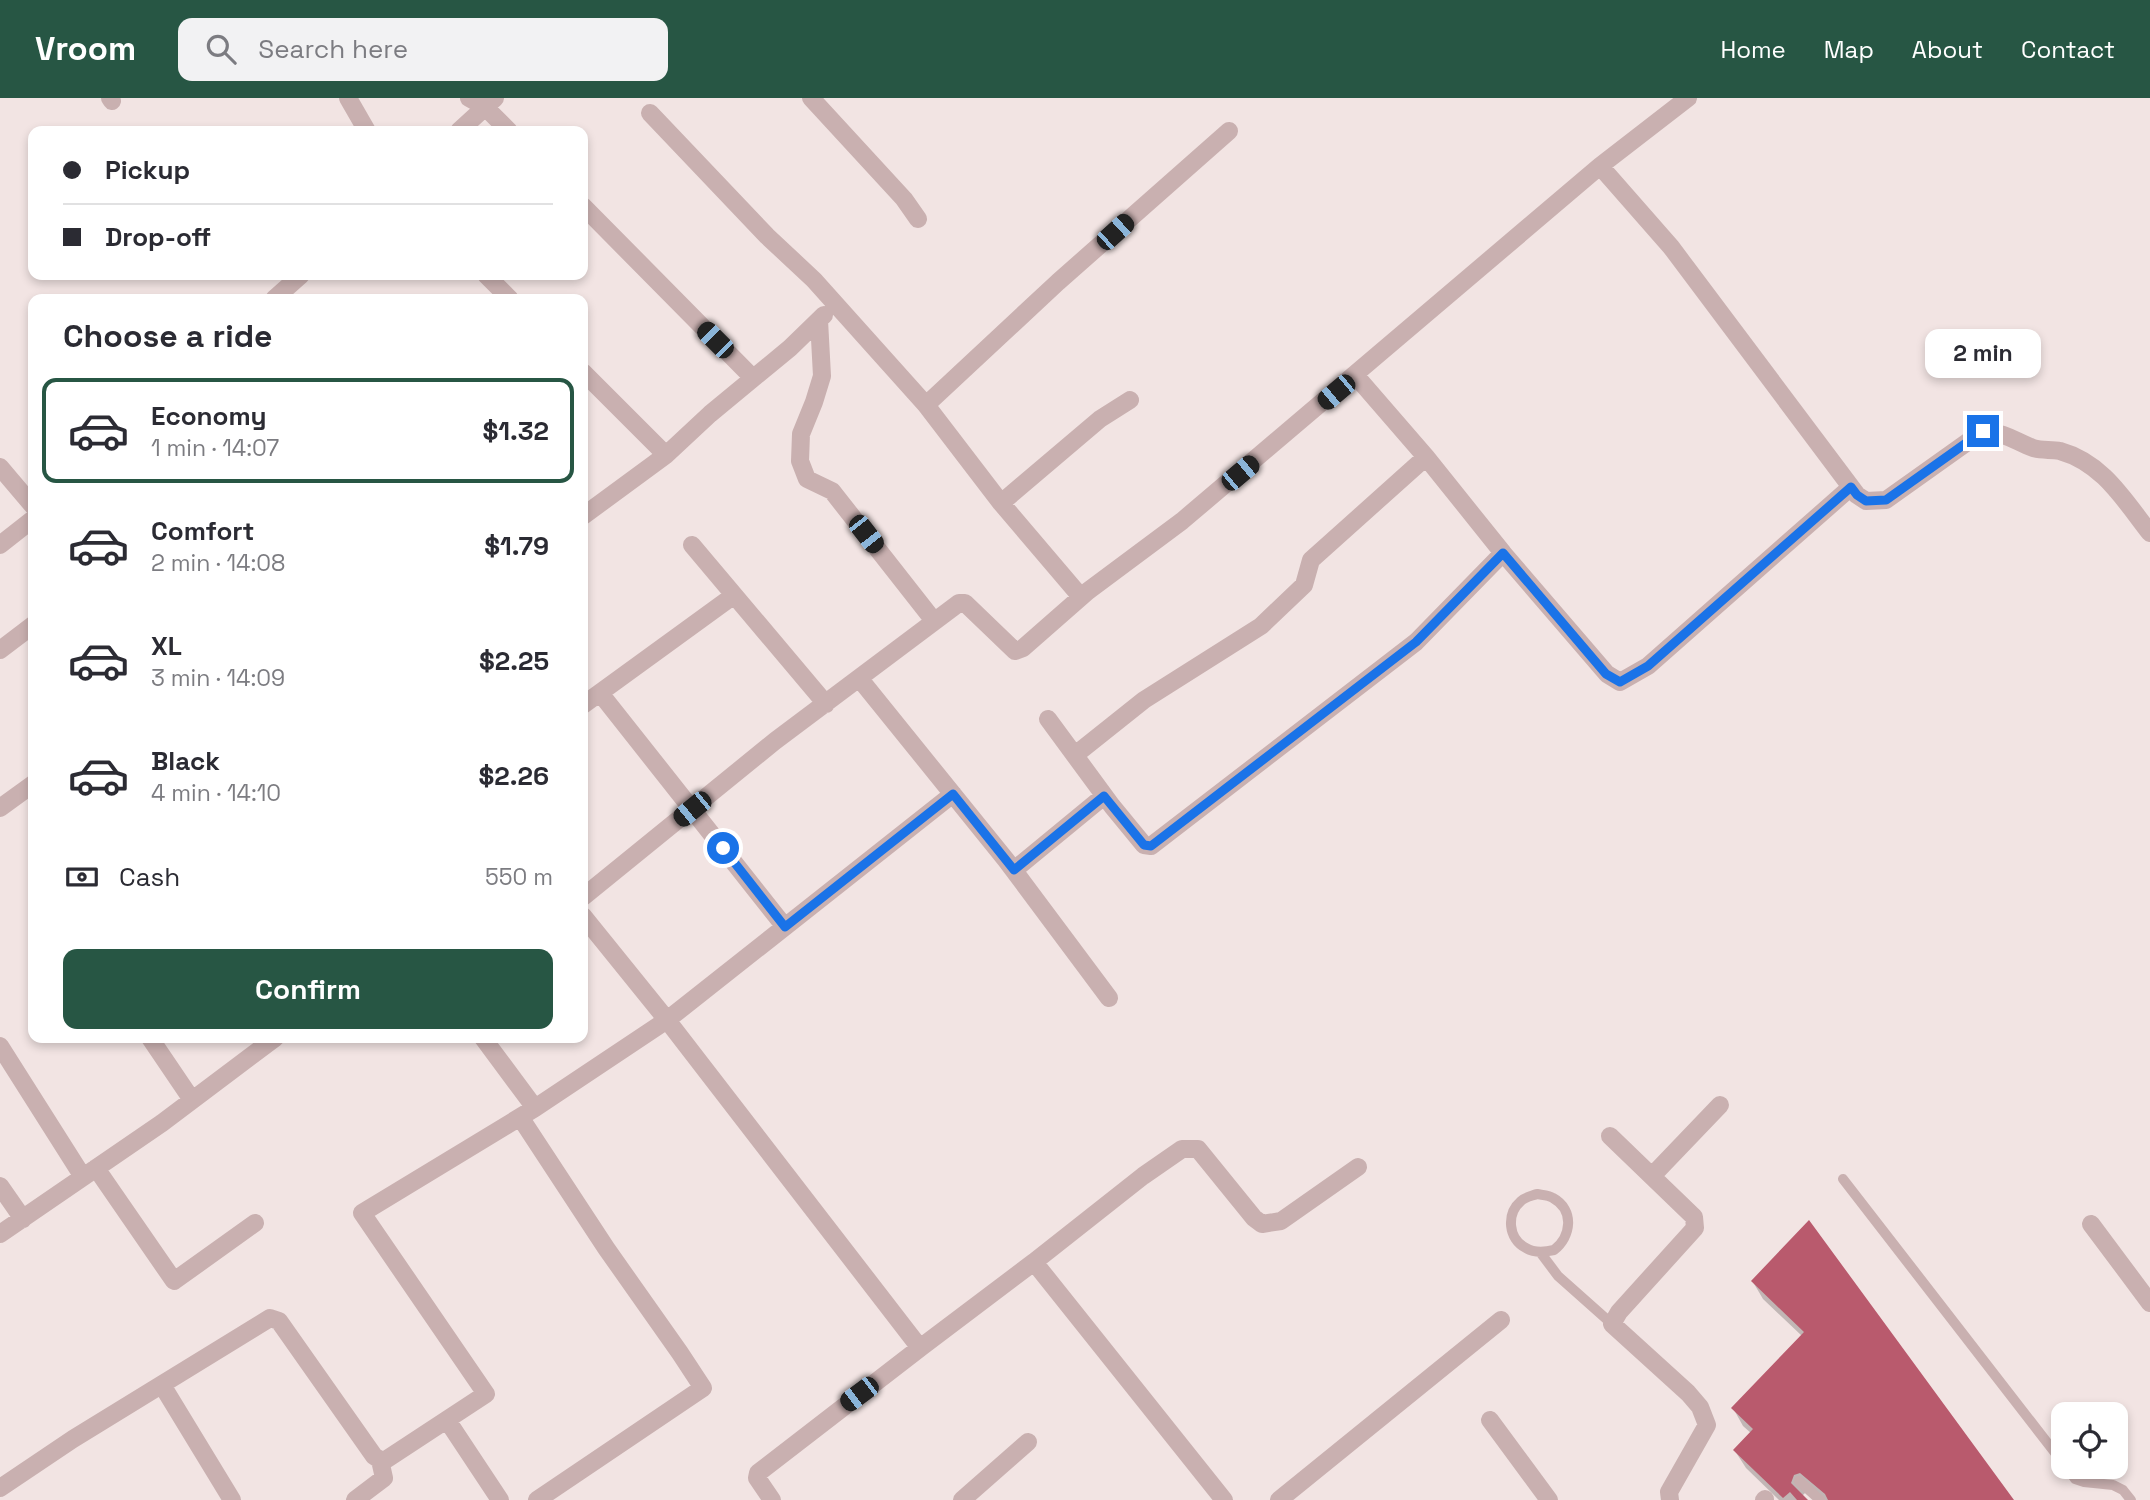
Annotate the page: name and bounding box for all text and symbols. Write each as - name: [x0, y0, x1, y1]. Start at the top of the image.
- search box: [178, 18, 668, 81]
- text: Vroom: [35, 28, 136, 70]
- icon: search: [202, 30, 240, 68]
- text: Search here: [258, 32, 408, 66]
- text: Home: [1720, 34, 1786, 65]
- text: Map: [1824, 34, 1874, 65]
- text: About: [1912, 34, 1983, 65]
- text: Contact: [2021, 34, 2115, 65]
- text: Pickup: [105, 153, 190, 187]
- car: [1093, 210, 1138, 254]
- text: Drop-off: [105, 220, 211, 254]
- text: Choose a ride: [63, 316, 273, 356]
- car: [693, 318, 738, 362]
- callout: 2 min: [1925, 330, 2041, 378]
- text: 2 min: [1953, 338, 2013, 368]
- car: [1314, 370, 1359, 414]
- icon: car: [67, 399, 130, 462]
- text: Economy: [151, 399, 267, 433]
- text: $1.32: [482, 414, 549, 448]
- route end: [1967, 415, 1999, 447]
- text: 1 min · 14:07: [151, 433, 279, 463]
- car: [1218, 451, 1263, 495]
- car: [845, 511, 888, 557]
- icon: car: [67, 514, 130, 577]
- text: Comfort: [151, 514, 254, 548]
- text: $1.79: [484, 529, 549, 563]
- text: 2 min · 14:08: [151, 548, 285, 578]
- icon: car: [67, 629, 130, 692]
- text: XL: [151, 629, 182, 663]
- text: $2.25: [479, 644, 549, 678]
- text: 3 min · 14:09: [151, 663, 285, 693]
- icon: car: [67, 744, 130, 807]
- text: Black: [151, 744, 220, 778]
- text: $2.26: [479, 759, 549, 793]
- text: 4 min · 14:10: [151, 778, 281, 808]
- car: [670, 788, 715, 830]
- route start: [707, 832, 739, 864]
- icon: cash: [63, 858, 101, 896]
- text: Cash: [119, 860, 180, 894]
- text: 550 m: [485, 862, 553, 892]
- button: Confirm: [63, 949, 553, 1029]
- car: [836, 1373, 883, 1415]
- map controls: [2051, 1402, 2128, 1479]
- button: locate: [2051, 1402, 2128, 1479]

